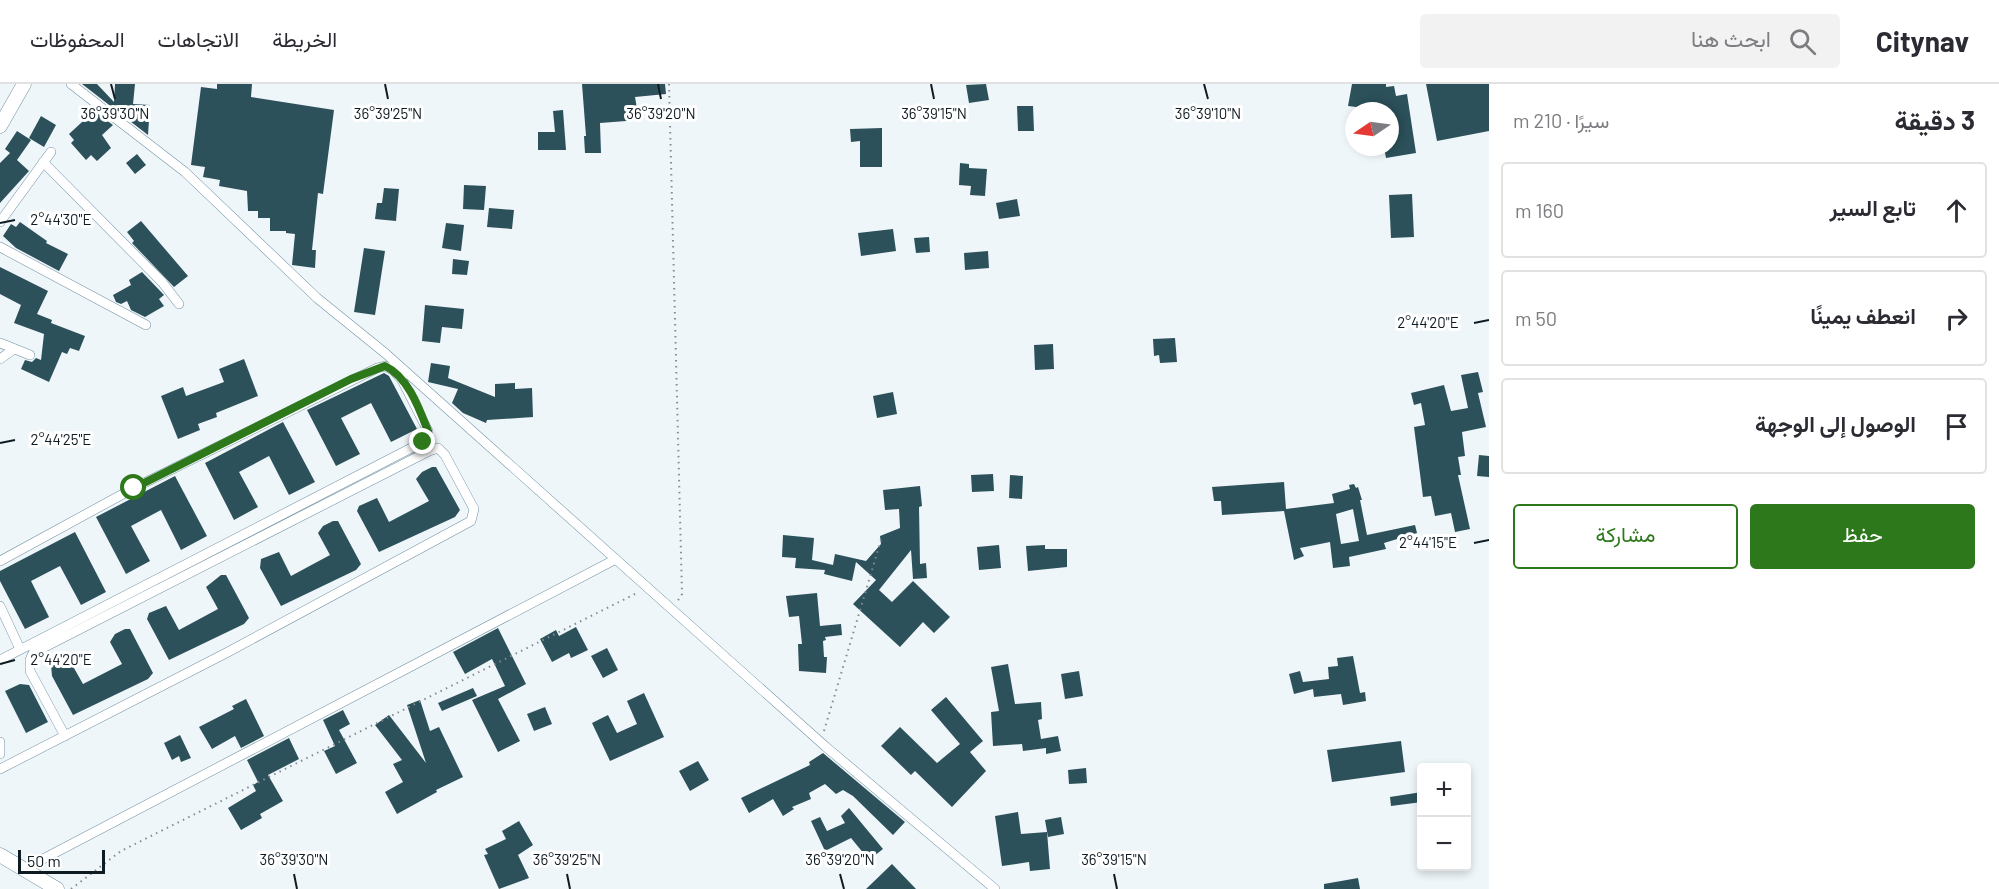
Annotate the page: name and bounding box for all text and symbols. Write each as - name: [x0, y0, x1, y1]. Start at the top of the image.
- search box: [1420, 14, 1840, 68]
- text: Citynav: [1876, 24, 1969, 58]
- text: ابحث هنا: [1691, 25, 1771, 51]
- icon: search: [1786, 25, 1819, 58]
- text: المحفوظات: [30, 26, 125, 51]
- text: الاتجاهات: [158, 26, 239, 51]
- text: الخريطة: [272, 26, 337, 51]
- north arrow: [1345, 102, 1399, 156]
- text: 36°39'30"N: [81, 104, 149, 122]
- text: 36°39'25"N: [354, 104, 422, 122]
- text: 36°39'20"N: [626, 104, 696, 122]
- text: 36°39'15"N: [901, 104, 967, 122]
- text: 36°39'10"N: [1175, 104, 1241, 122]
- text: 3 دقيقة: [1894, 104, 1975, 135]
- text: سيرًا · 210 m: [1513, 108, 1609, 132]
- text: تابع السير: [1830, 194, 1916, 220]
- icon: ahead: [1940, 194, 1973, 227]
- text: 160 m: [1515, 198, 1564, 222]
- text: 2°44'30"E: [30, 210, 92, 228]
- text: انعطف يمينًا: [1810, 302, 1916, 328]
- icon: right: [1940, 302, 1973, 335]
- text: 50 m: [1515, 306, 1557, 330]
- text: 2°44'20"E: [1397, 313, 1459, 331]
- text: الوصول إلى الوجهة: [1755, 410, 1916, 436]
- icon: arrive: [1940, 410, 1973, 443]
- route end: [409, 428, 435, 454]
- text: 2°44'25"E: [31, 430, 91, 448]
- route start: [120, 474, 146, 500]
- button: مشاركة: [1513, 504, 1738, 569]
- button: حفظ: [1750, 504, 1975, 569]
- text: 2°44'15"E: [1399, 533, 1457, 551]
- text: 2°44'20"E: [30, 650, 92, 668]
- map controls: [1417, 763, 1471, 871]
- button: +: [1417, 763, 1471, 817]
- button: −: [1417, 817, 1471, 871]
- scale bar: [18, 847, 105, 874]
- text: 36°39'30"N: [260, 850, 328, 868]
- text: 36°39'25"N: [533, 850, 601, 868]
- text: 36°39'20"N: [805, 850, 875, 868]
- text: 36°39'15"N: [1081, 850, 1147, 868]
- text: 50 m: [27, 851, 61, 870]

